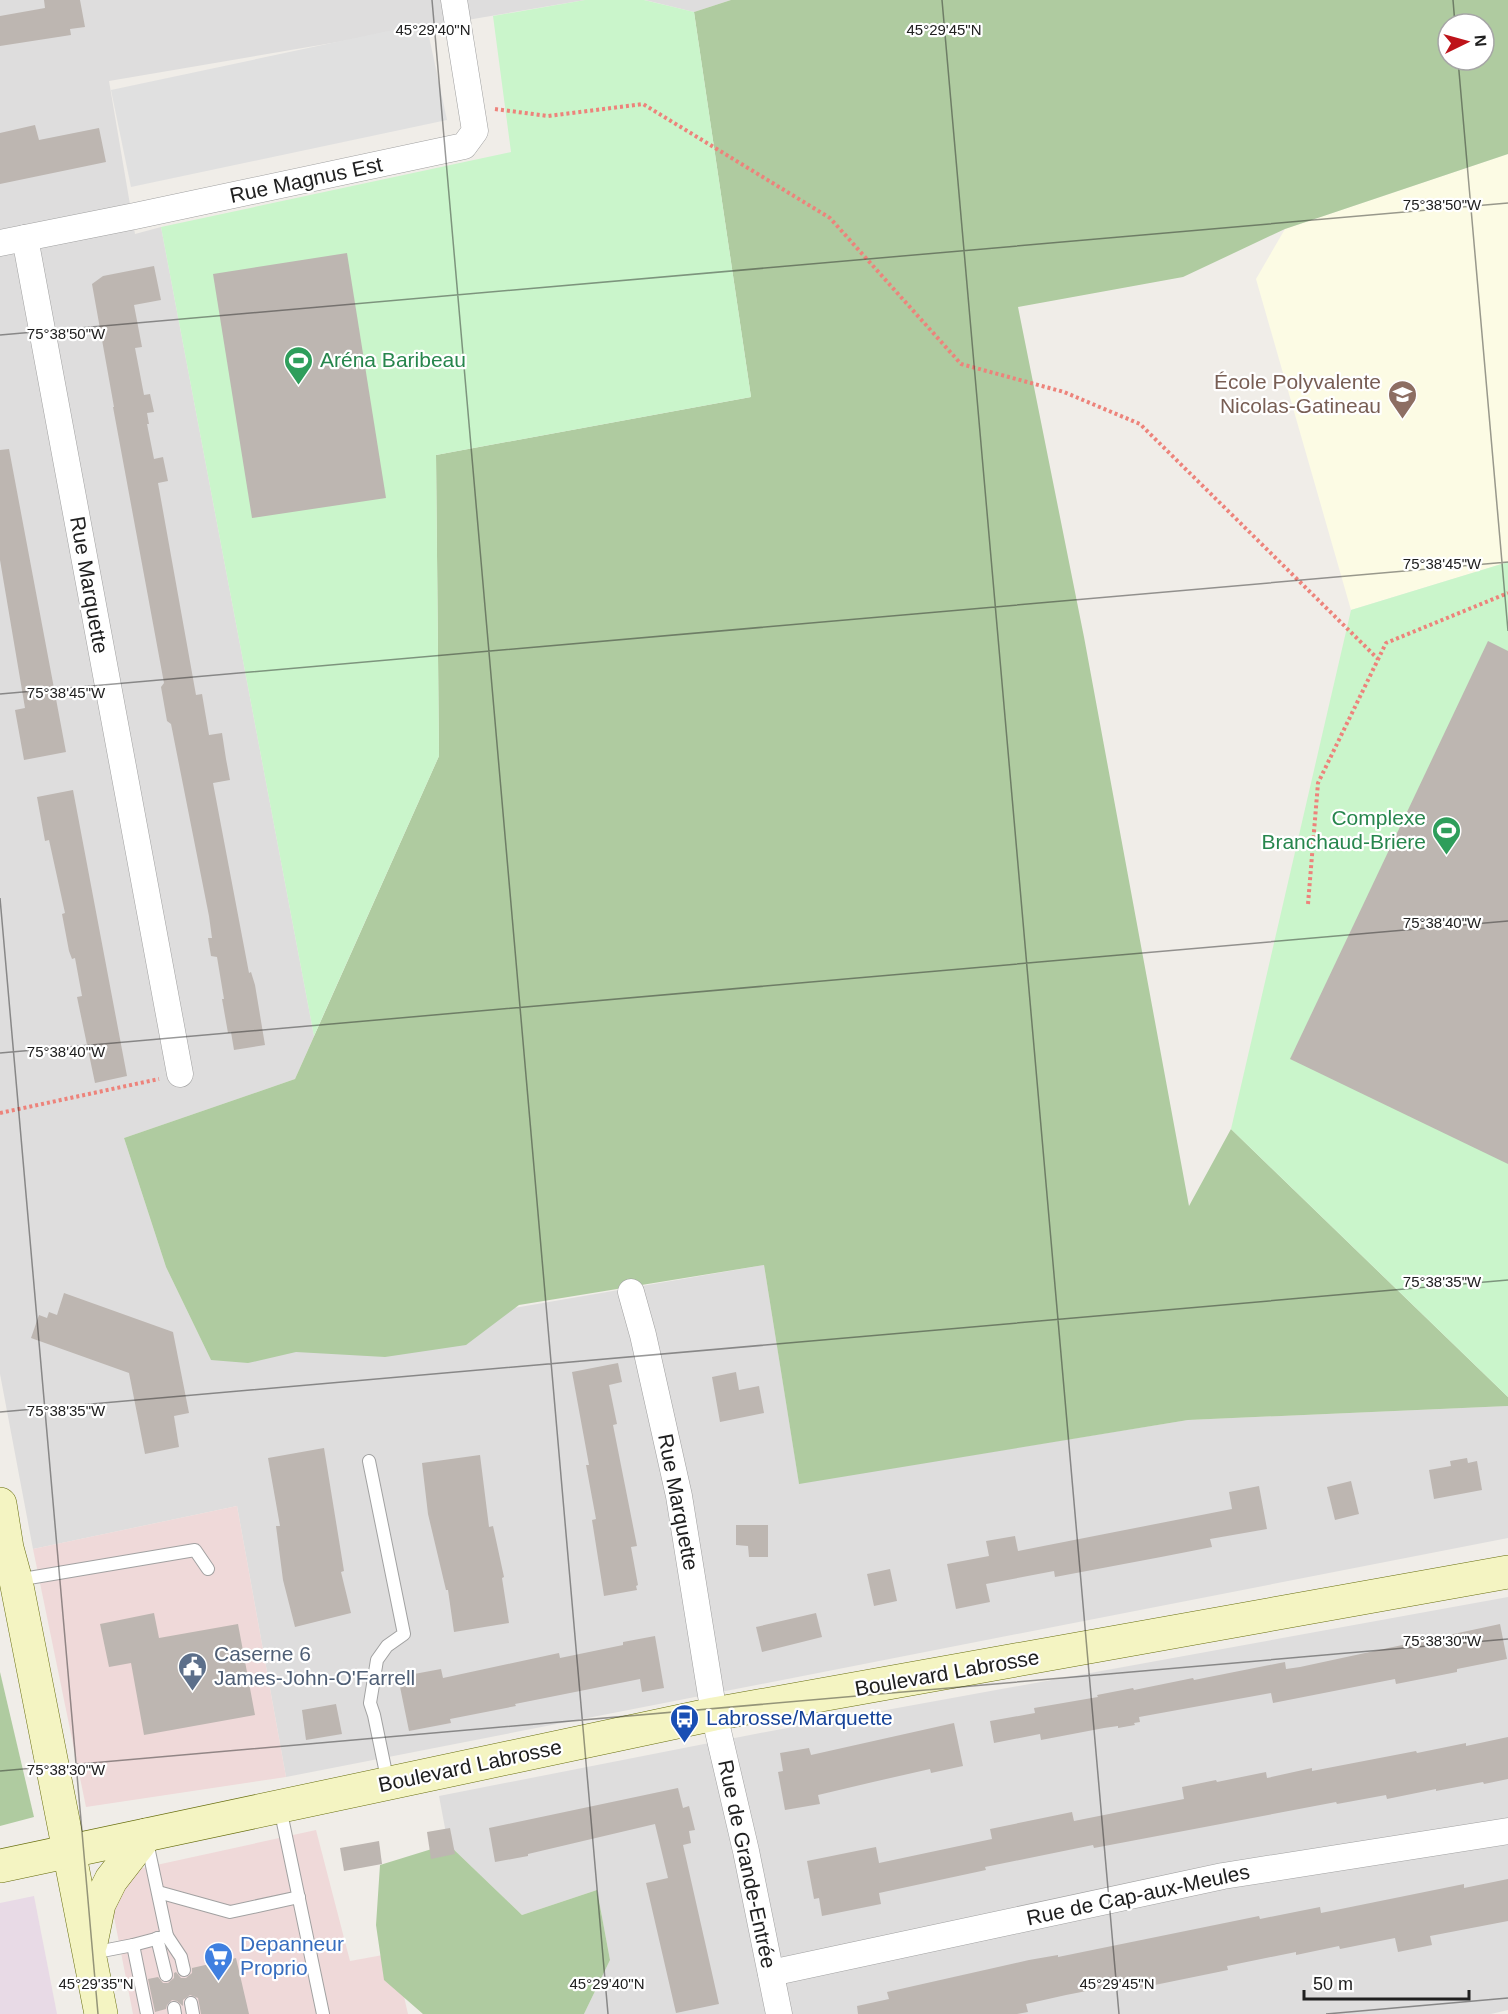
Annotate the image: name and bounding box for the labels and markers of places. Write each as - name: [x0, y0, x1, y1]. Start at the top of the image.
- sports icon: Aréna Baribeau: [283, 344, 315, 386]
- place label: Aréna Baribeau: [320, 348, 466, 371]
- place label: École Polyvalente Nicolas-Gatineau: [1214, 370, 1381, 417]
- school or university icon: École Polyvalente Nicolas-Gatineau: [1386, 378, 1418, 420]
- place label: Complexe Branchaud-Briere: [1261, 806, 1426, 853]
- sports icon: Complexe Branchaud-Briere: [1431, 814, 1463, 856]
- place label: Caserne 6 James-John-O'Farrell: [214, 1642, 415, 1689]
- public building icon: Caserne 6 James-John-O'Farrell: [177, 1650, 209, 1692]
- bus stop icon: Labrosse/Marquette: [669, 1702, 701, 1744]
- place label: Labrosse/Marquette: [706, 1706, 893, 1729]
- place label: Depanneur Proprio: [240, 1932, 344, 1979]
- supermarket icon: Depanneur Proprio: [203, 1940, 235, 1982]

